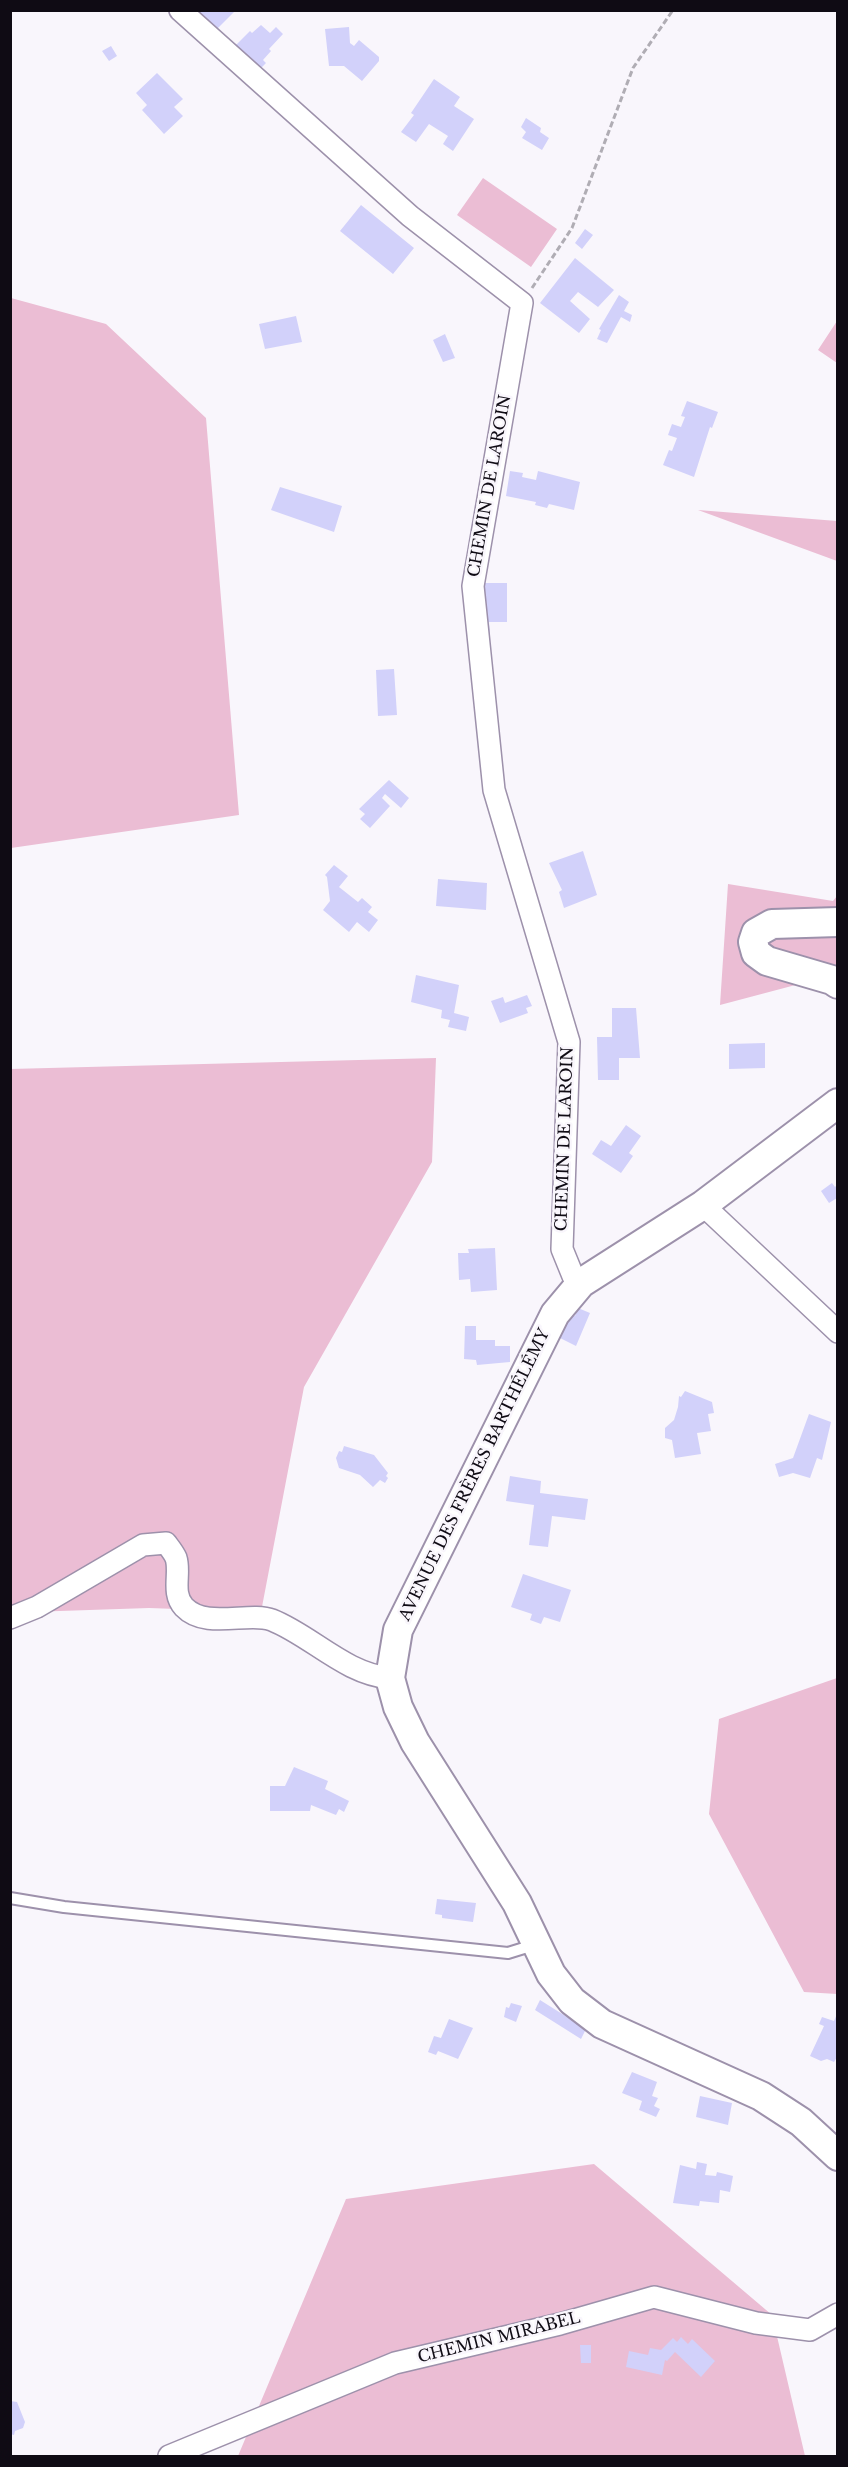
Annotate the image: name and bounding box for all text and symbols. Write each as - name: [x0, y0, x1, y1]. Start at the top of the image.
- street label: CHEMIN DE LAROIN: [465, 393, 515, 579]
- street label: CHEMIN DE LAROIN: [552, 1046, 578, 1232]
- street label: AVENUE DES FRÈRES BARTHÉLÉMY: [396, 1326, 554, 1624]
- street label: CHEMIN MIRABEL: [416, 2309, 582, 2367]

